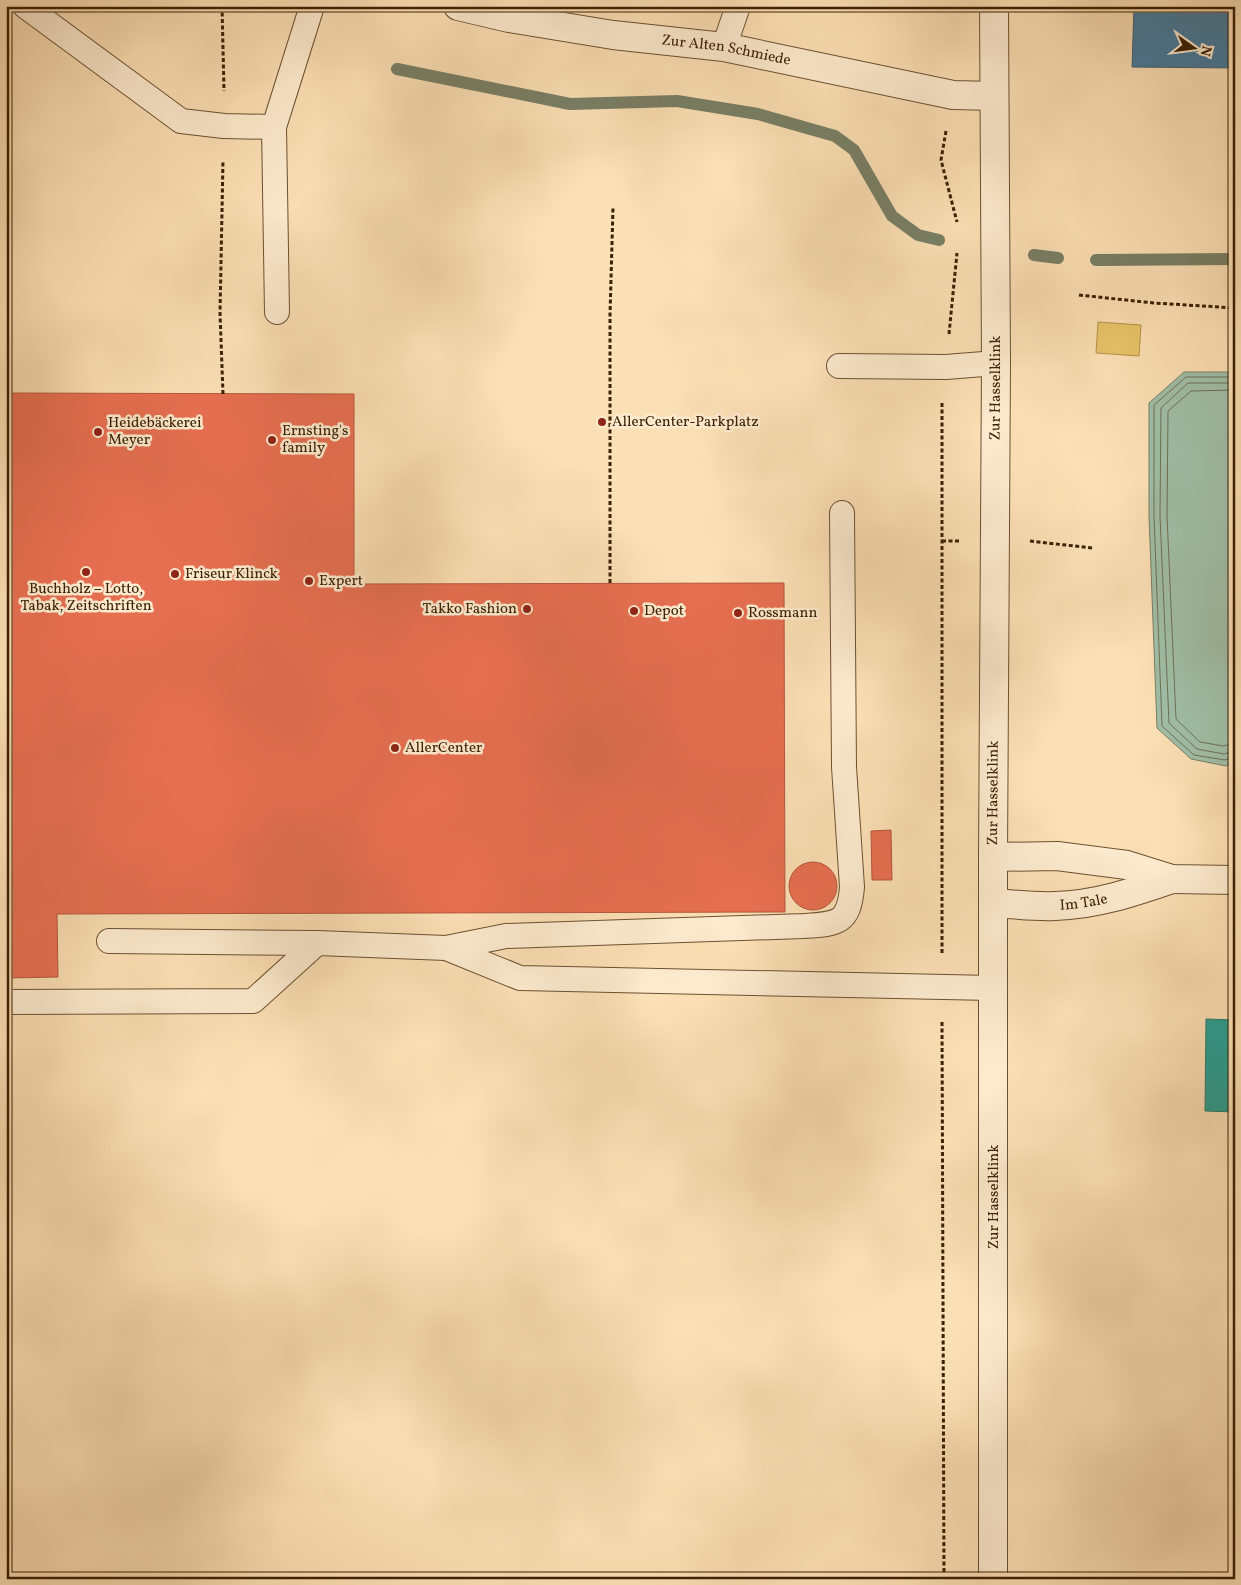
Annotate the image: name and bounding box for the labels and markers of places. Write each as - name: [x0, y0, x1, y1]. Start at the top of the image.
- place label: AllerCenter-Parkplatz: [612, 412, 759, 433]
- place label: Heidebäckerei Meyer: [108, 413, 201, 451]
- marker: AllerCenter-Parkplatz: [596, 416, 608, 428]
- place label: Ernsting's family: [282, 421, 348, 459]
- marker: Heidebäckerei Meyer: [92, 426, 104, 438]
- marker: Ernsting's family: [266, 434, 278, 446]
- place label: Friseur Klinck: [185, 564, 278, 585]
- marker: Buchholz – Lotto, Tabak, Zeitschriften: [80, 566, 92, 578]
- marker: Friseur Klinck: [169, 568, 181, 580]
- place label: Expert: [319, 571, 363, 592]
- marker: Expert: [303, 575, 315, 587]
- place label: Buchholz – Lotto, Tabak, Zeitschriften: [20, 579, 152, 617]
- place label: Takko Fashion: [423, 599, 517, 620]
- place label: Depot: [644, 601, 684, 622]
- marker: Takko Fashion: [521, 603, 533, 615]
- place label: Rossmann: [748, 603, 817, 624]
- marker: Depot: [628, 605, 640, 617]
- marker: Rossmann: [732, 607, 744, 619]
- place label: AllerCenter: [405, 738, 482, 759]
- marker: AllerCenter: [389, 742, 401, 754]

